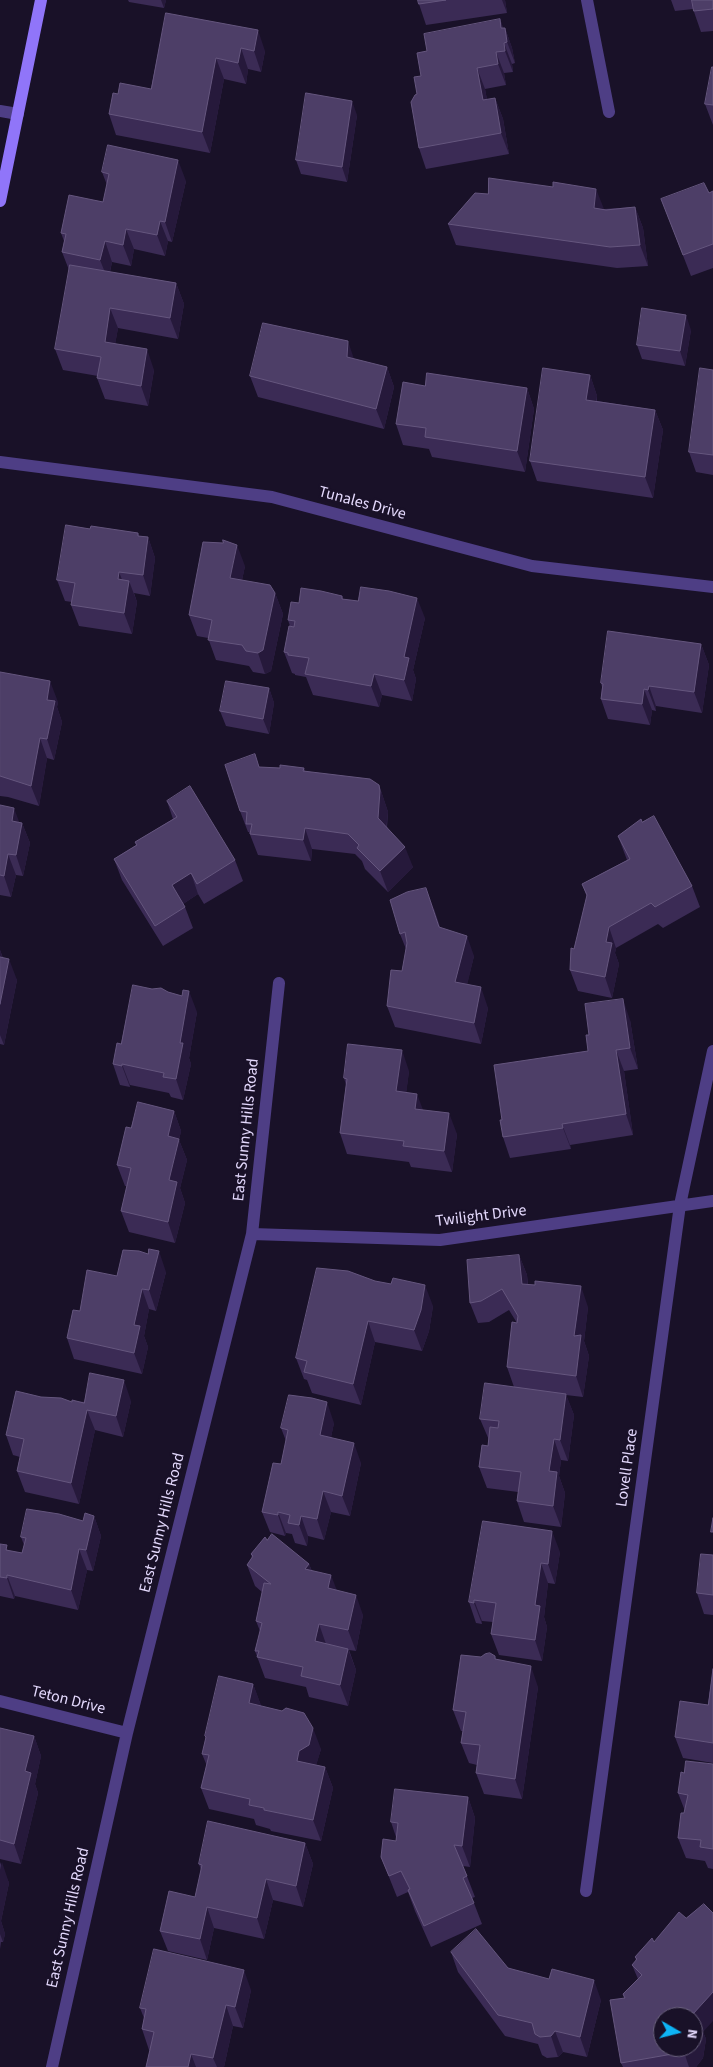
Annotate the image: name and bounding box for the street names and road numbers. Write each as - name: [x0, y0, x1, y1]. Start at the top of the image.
- street label: Tunales Drive: [316, 483, 408, 525]
- street label: East Sunny Hills Road: [230, 1058, 264, 1202]
- street label: Twilight Drive: [434, 1202, 528, 1232]
- street label: Lovell Place: [613, 1428, 643, 1508]
- street label: East Sunny Hills Road: [136, 1451, 190, 1595]
- street label: Teton Drive: [29, 1683, 107, 1719]
- street label: East Sunny Hills Road: [43, 1846, 95, 1990]

